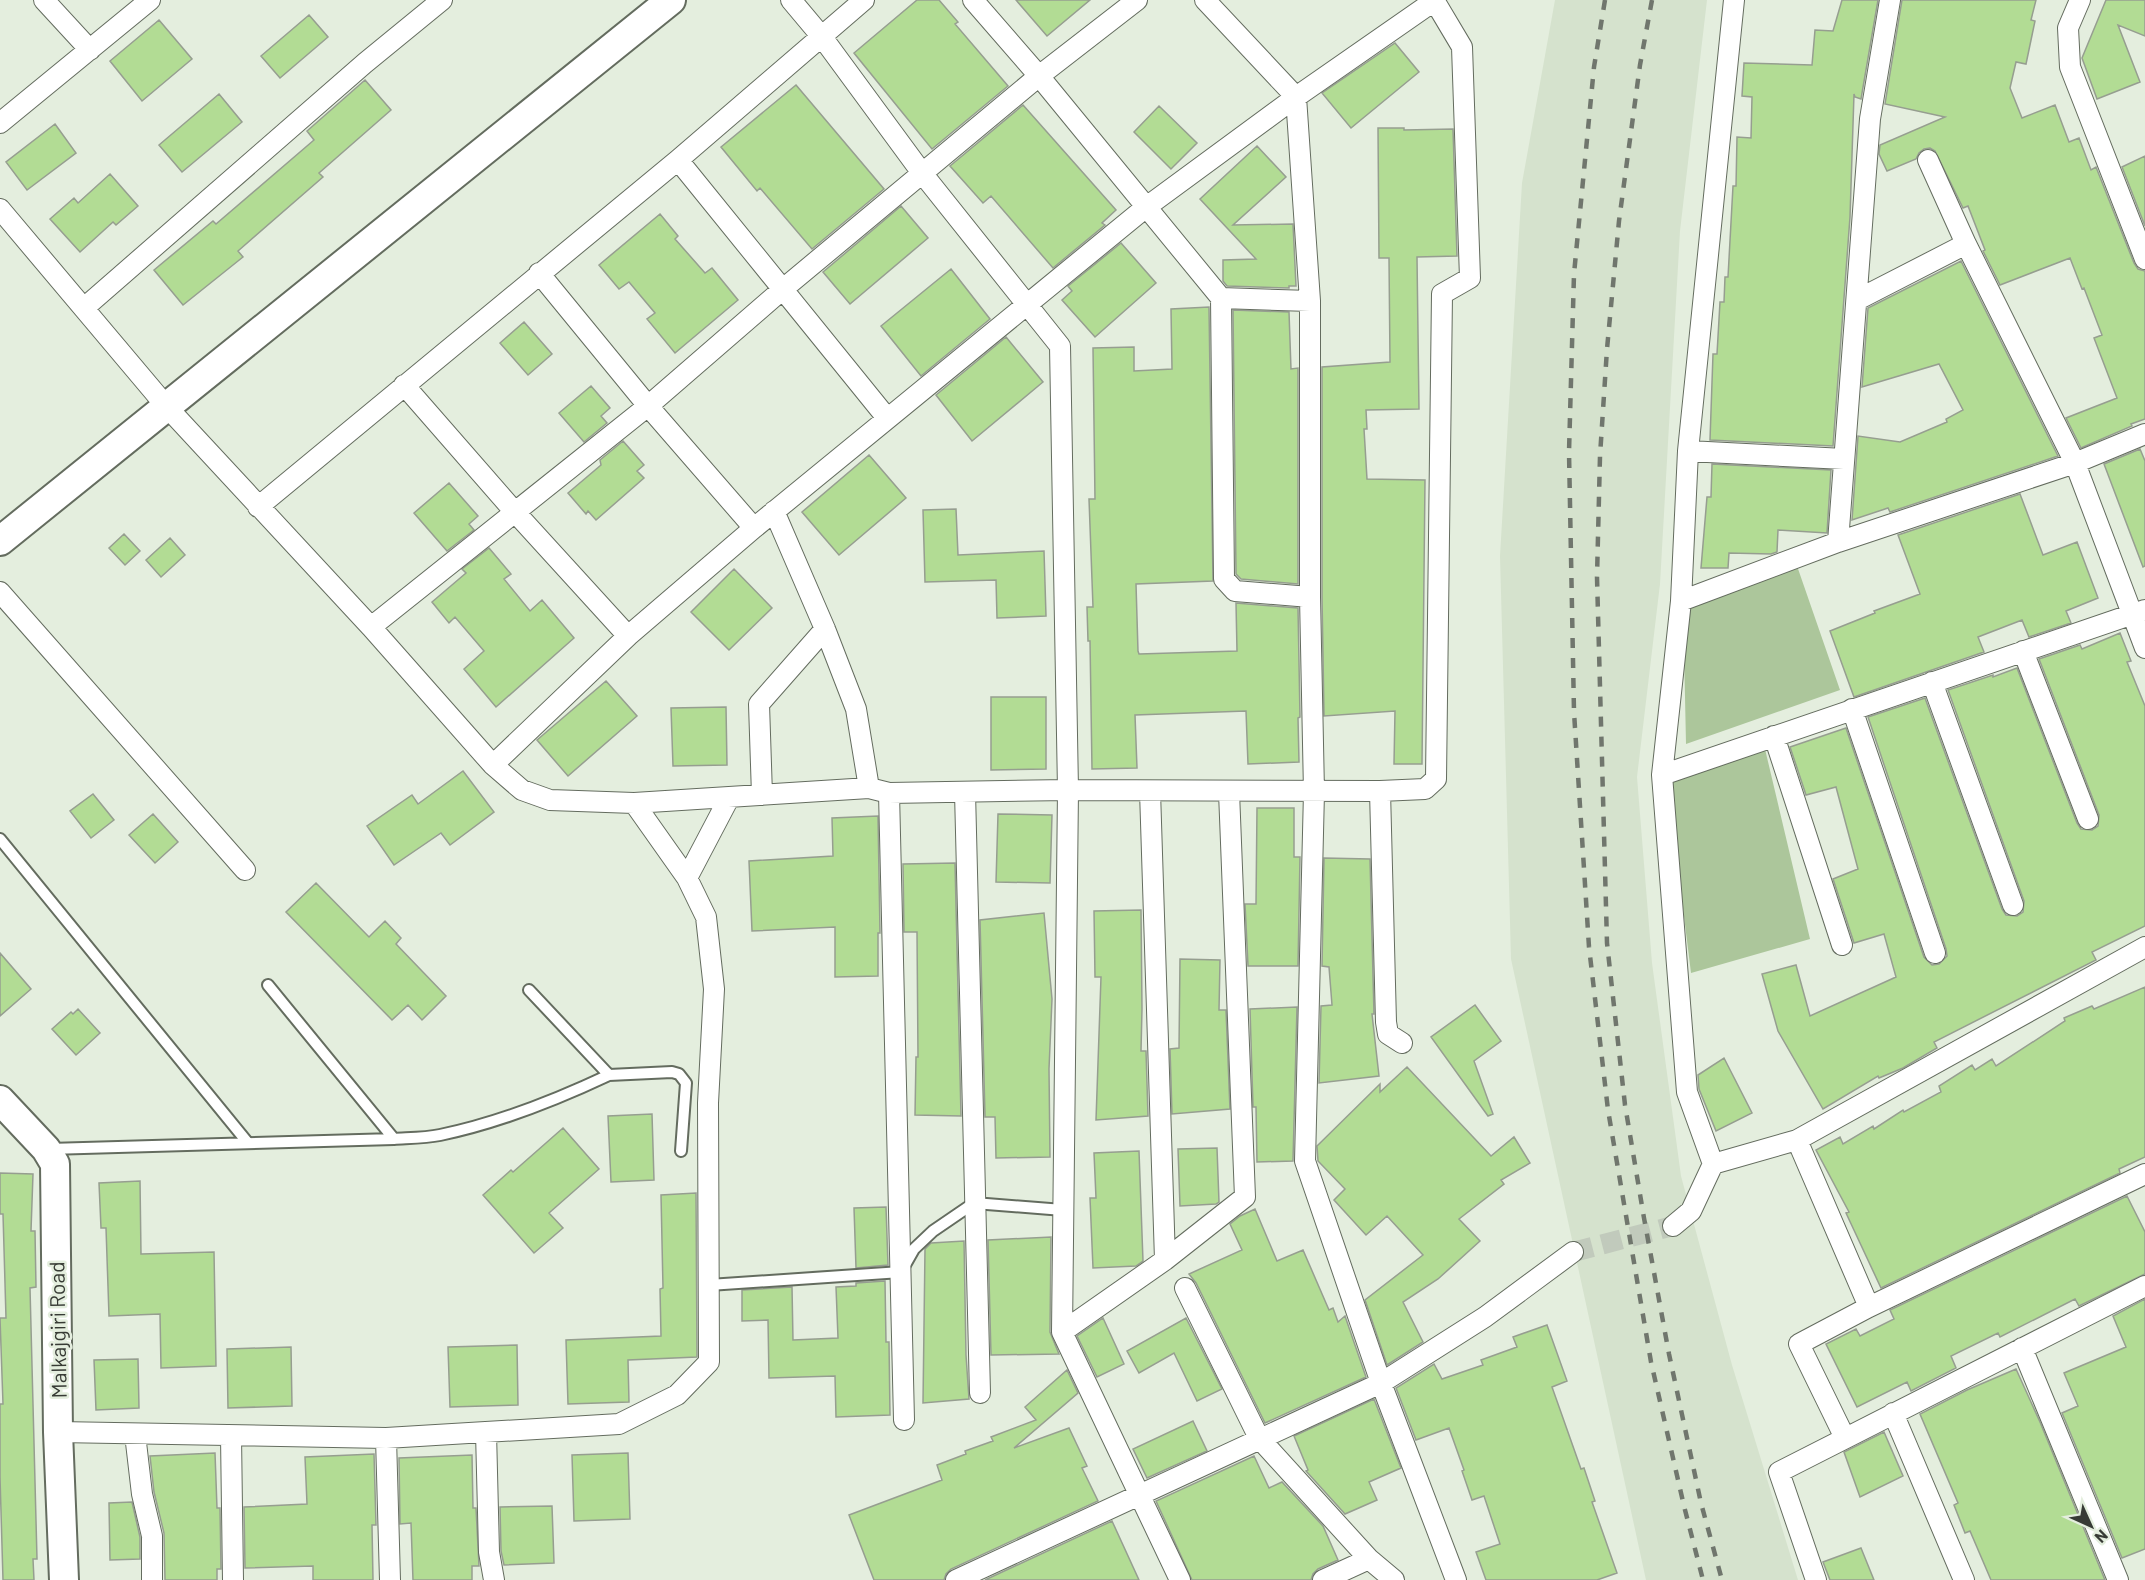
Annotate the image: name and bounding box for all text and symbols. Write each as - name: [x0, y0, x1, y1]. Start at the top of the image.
- street label: Malkajgiri Road: [43, 1261, 71, 1399]
- north arrow: [2061, 1496, 2121, 1556]
- text: N: [2091, 1526, 2112, 1547]

